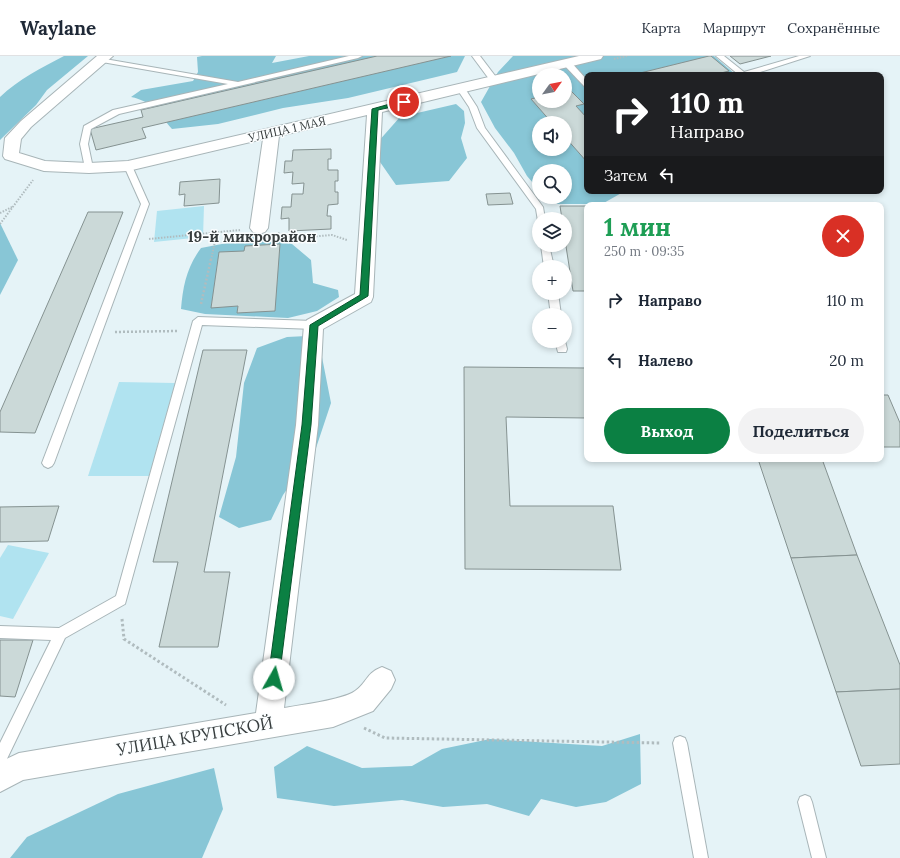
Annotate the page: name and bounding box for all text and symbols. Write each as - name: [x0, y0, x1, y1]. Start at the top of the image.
- text: Waylane: [20, 16, 96, 40]
- text: Карта: [641, 19, 681, 37]
- text: Маршрут: [703, 19, 765, 37]
- text: Сохранённые: [787, 19, 880, 37]
- north arrow: [532, 68, 572, 108]
- map controls: [532, 68, 572, 348]
- pin: [387, 85, 421, 119]
- text: 110 m: [670, 85, 744, 121]
- icon: right: [604, 88, 656, 140]
- icon: arrive: [393, 91, 415, 113]
- street label: УЛИЦА 1 МАЯ: [246, 113, 327, 145]
- button: sound: [532, 116, 572, 156]
- text: Направо: [670, 120, 744, 143]
- button: search: [532, 164, 572, 204]
- icon: left: [656, 164, 678, 186]
- text: Затем: [604, 166, 648, 185]
- button: layers: [532, 212, 572, 252]
- text: 1 мин: [604, 212, 671, 243]
- button: close: [822, 215, 864, 257]
- district label: 19-й микрорайон: [187, 227, 317, 246]
- text: 250 m · 09:35: [604, 243, 684, 260]
- button: +: [532, 260, 572, 300]
- icon: right: [604, 289, 626, 311]
- text: Направо: [638, 291, 702, 310]
- text: 110 m: [826, 291, 864, 310]
- button: −: [532, 308, 572, 348]
- icon: left: [604, 349, 626, 371]
- text: Налево: [638, 351, 693, 370]
- text: 20 m: [829, 351, 864, 370]
- button: Выход: [604, 408, 730, 454]
- button: Поделиться: [738, 408, 864, 454]
- position arrow: [253, 658, 295, 700]
- street label: УЛИЦА КРУПСКОЙ: [114, 711, 275, 761]

